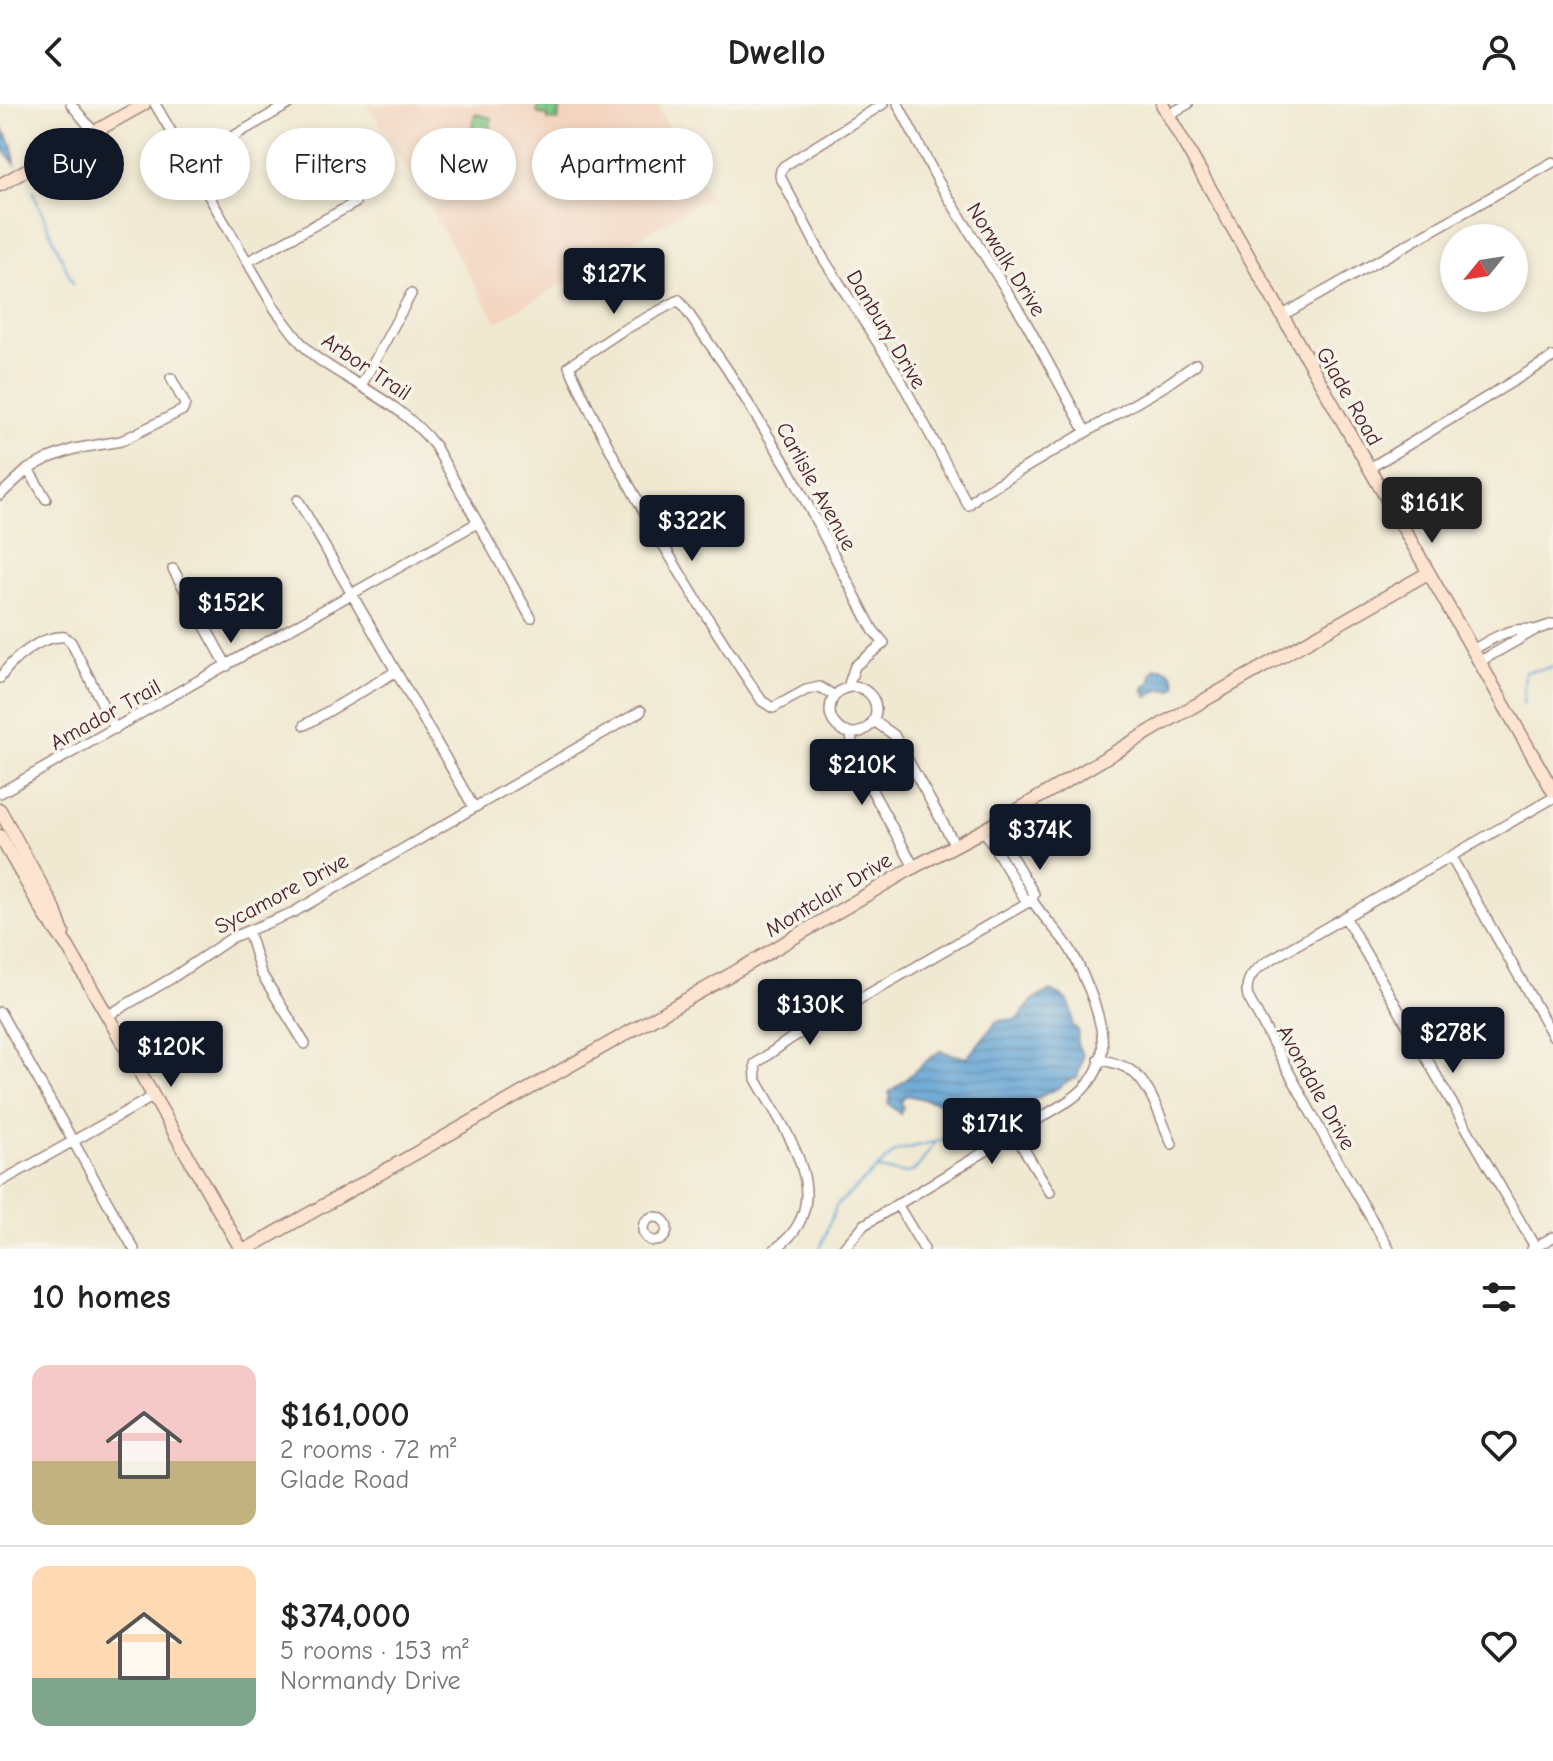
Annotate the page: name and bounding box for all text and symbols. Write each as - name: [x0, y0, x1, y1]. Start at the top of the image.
- icon: back: [32, 30, 76, 74]
- icon: person: [1477, 30, 1521, 74]
- text: Dwello: [727, 32, 826, 73]
- chip: Buy: [24, 128, 124, 200]
- chip: Rent: [140, 128, 250, 200]
- chip: Filters: [266, 128, 395, 200]
- chip: New: [411, 128, 516, 200]
- chip: Apartment: [532, 128, 713, 200]
- street label: Norwalk Drive: [961, 198, 1051, 321]
- north arrow: [1440, 224, 1528, 312]
- map controls: [1440, 224, 1528, 312]
- pin: $127K: [558, 248, 670, 316]
- text: $127K: [582, 259, 646, 289]
- street label: Danbury Drive: [841, 266, 932, 393]
- street label: Arbor Trail: [317, 328, 416, 406]
- street label: Glade Road: [1311, 343, 1388, 450]
- street label: Carlisle Avenue: [770, 418, 862, 555]
- pin: $161K: [1376, 477, 1488, 545]
- text: $161K: [1400, 488, 1464, 518]
- pin: $322K: [636, 495, 748, 563]
- text: $322K: [657, 506, 727, 536]
- pin: $152K: [175, 577, 287, 645]
- text: $152K: [197, 588, 265, 618]
- street label: Amador Trail: [46, 674, 165, 756]
- pin: $210K: [806, 739, 918, 807]
- text: $210K: [828, 750, 896, 780]
- pin: $374K: [984, 804, 1096, 872]
- text: $374K: [1008, 815, 1072, 845]
- street label: Montclair Drive: [760, 847, 897, 943]
- street label: Sycamore Drive: [210, 848, 353, 940]
- pin: $130K: [754, 979, 866, 1047]
- text: $130K: [776, 990, 844, 1020]
- pin: $278K: [1397, 1007, 1509, 1075]
- text: $278K: [1419, 1018, 1487, 1048]
- street label: Avondale Drive: [1271, 1020, 1361, 1155]
- pin: $120K: [115, 1021, 227, 1089]
- text: $120K: [137, 1032, 205, 1062]
- pin: $171K: [936, 1098, 1048, 1166]
- text: $171K: [961, 1109, 1023, 1139]
- icon: filters: [1477, 1275, 1521, 1319]
- text: 10 homes: [32, 1277, 171, 1317]
- text: $161,000: [280, 1395, 410, 1435]
- icon: home: [96, 1397, 192, 1493]
- icon: heart: [1477, 1423, 1521, 1467]
- text: 2 rooms · 72 m²: [280, 1435, 457, 1465]
- text: Glade Road: [280, 1465, 409, 1495]
- text: $374,000: [280, 1596, 411, 1636]
- icon: home: [96, 1598, 192, 1694]
- icon: heart: [1477, 1624, 1521, 1668]
- text: 5 rooms · 153 m²: [280, 1636, 469, 1666]
- text: Normandy Drive: [280, 1666, 461, 1696]

